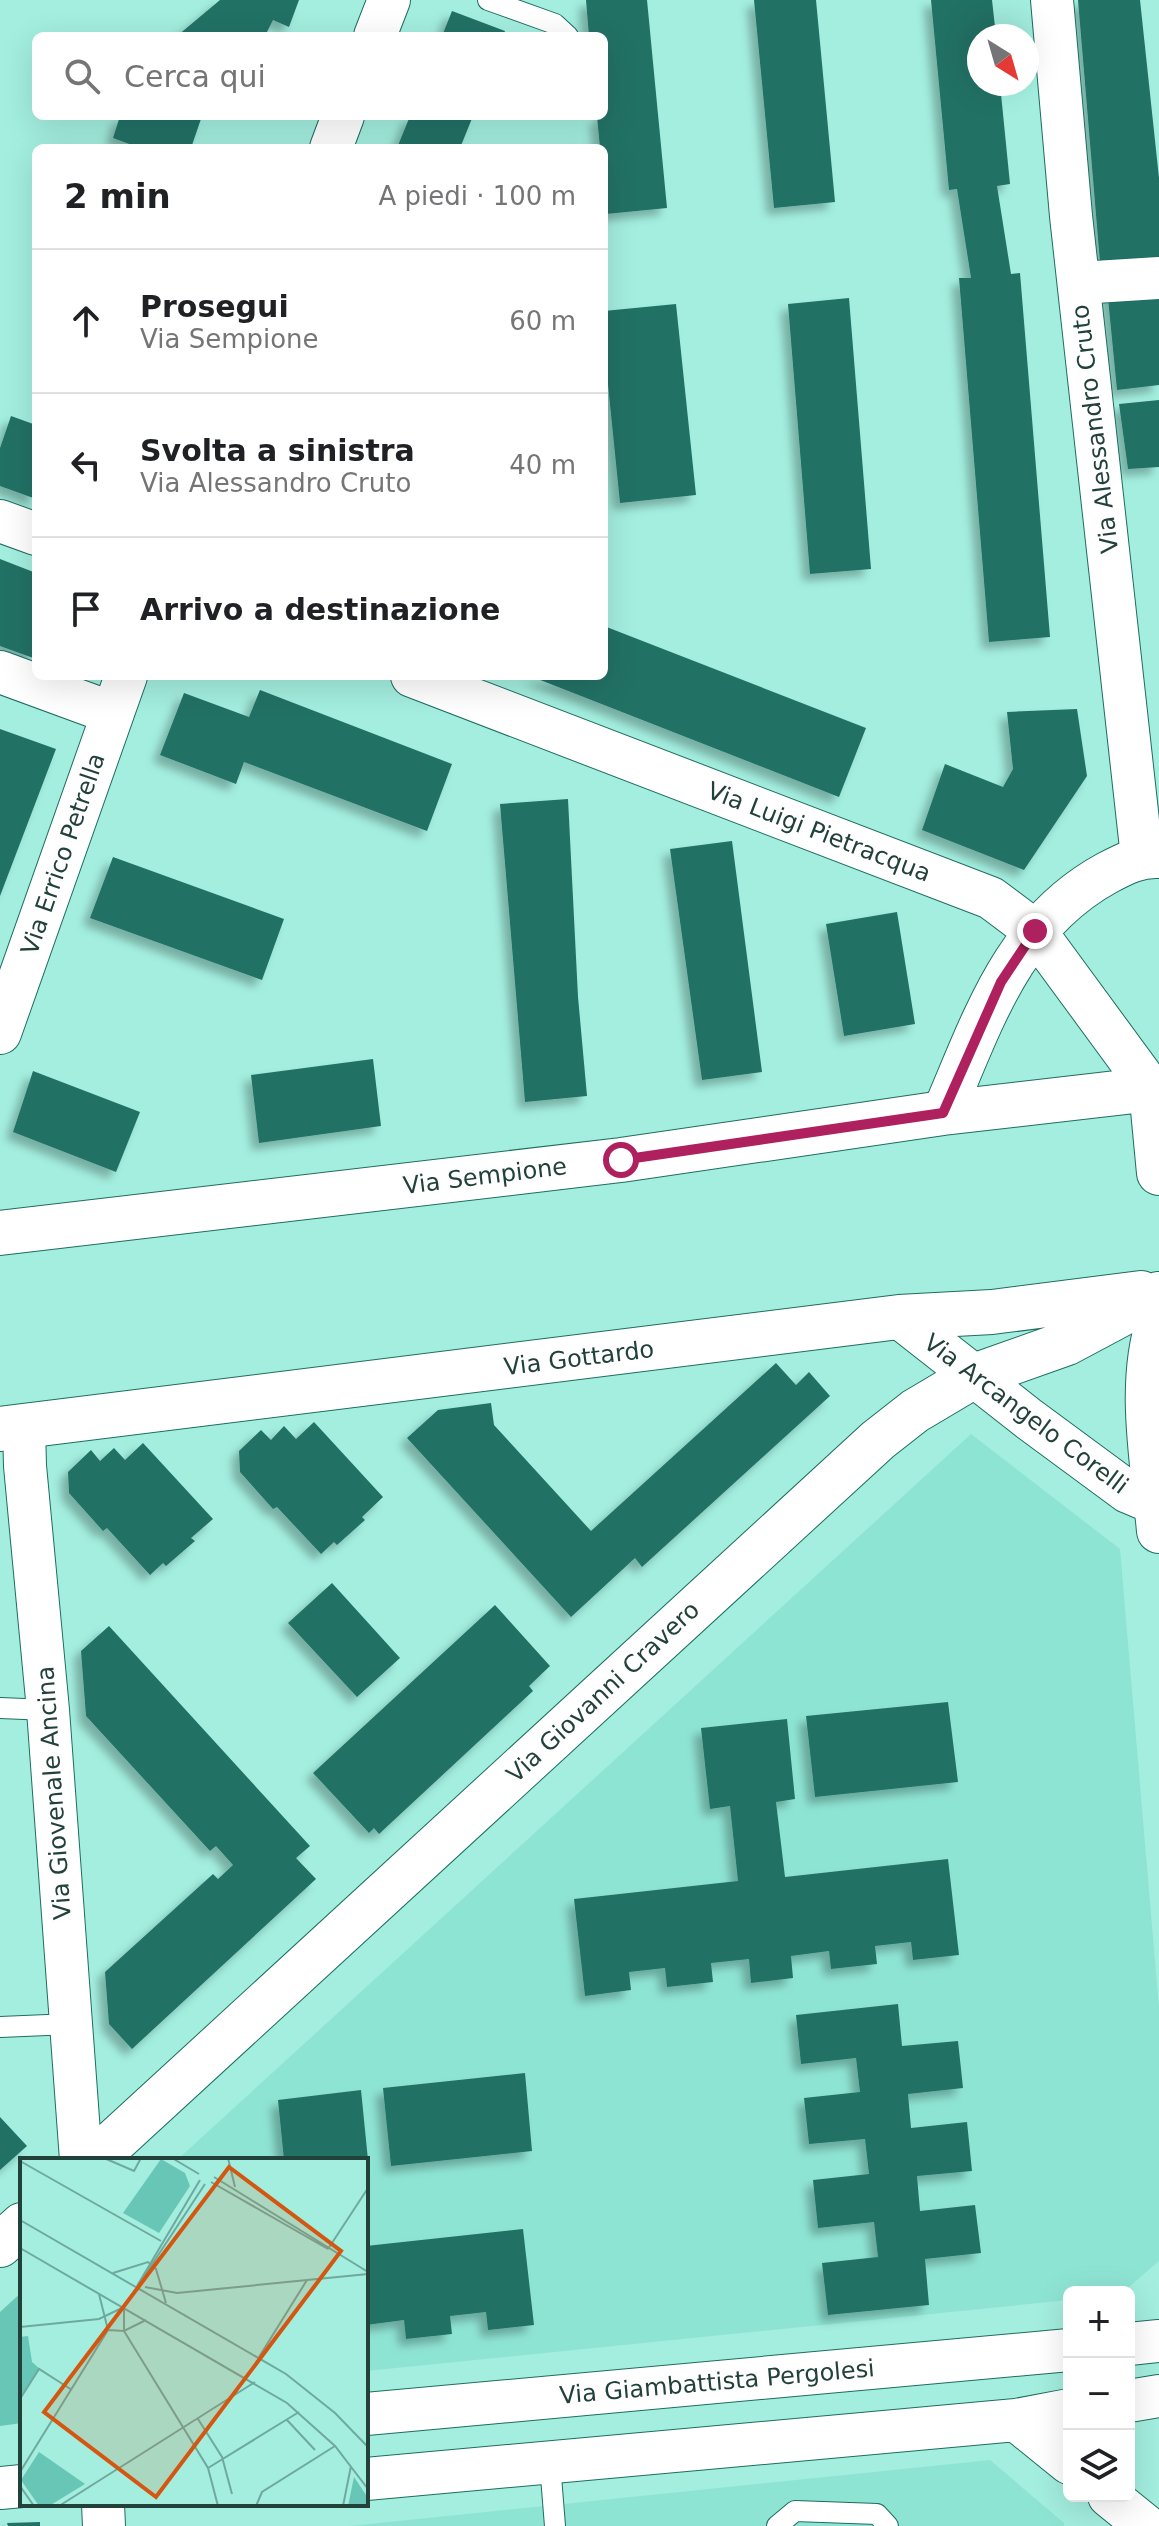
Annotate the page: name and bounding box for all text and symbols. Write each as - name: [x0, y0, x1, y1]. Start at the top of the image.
- north arrow: [967, 24, 1039, 96]
- search box: [32, 32, 608, 120]
- icon: search: [60, 54, 104, 98]
- text: Cerca qui: [124, 59, 266, 94]
- text: 2 min: [64, 176, 171, 216]
- text: A piedi · 100 m: [378, 181, 576, 211]
- text: Prosegui: [140, 289, 289, 324]
- icon: ahead: [64, 299, 108, 343]
- street label: Via Alessandro Cruto: [1066, 303, 1124, 555]
- text: 60 m: [509, 306, 576, 336]
- text: Via Sempione: [140, 324, 319, 354]
- text: Svolta a sinistra: [140, 433, 415, 468]
- icon: left: [64, 443, 108, 487]
- text: 40 m: [509, 450, 576, 480]
- text: Via Alessandro Cruto: [140, 468, 411, 498]
- icon: arrive: [64, 587, 108, 631]
- text: Arrivo a destinazione: [140, 592, 500, 627]
- street label: Via Errico Petrella: [15, 749, 111, 959]
- street label: Via Luigi Pietracqua: [703, 776, 935, 888]
- route end: [1017, 913, 1053, 949]
- route start: [603, 1142, 639, 1178]
- street label: Via Sempione: [401, 1152, 569, 1200]
- street label: Via Arcangelo Corelli: [918, 1328, 1134, 1500]
- street label: Via Gottardo: [502, 1335, 656, 1381]
- street label: Via Giovanni Cravero: [501, 1596, 705, 1788]
- street label: Via Giovenale Ancina: [31, 1665, 77, 1921]
- inset map: [20, 2158, 368, 2506]
- map controls: [1063, 2286, 1135, 2502]
- button: +: [1063, 2286, 1135, 2358]
- street label: Via Giambattista Pergolesi: [558, 2354, 876, 2410]
- button: −: [1063, 2358, 1135, 2430]
- button: layers: [1063, 2430, 1135, 2502]

